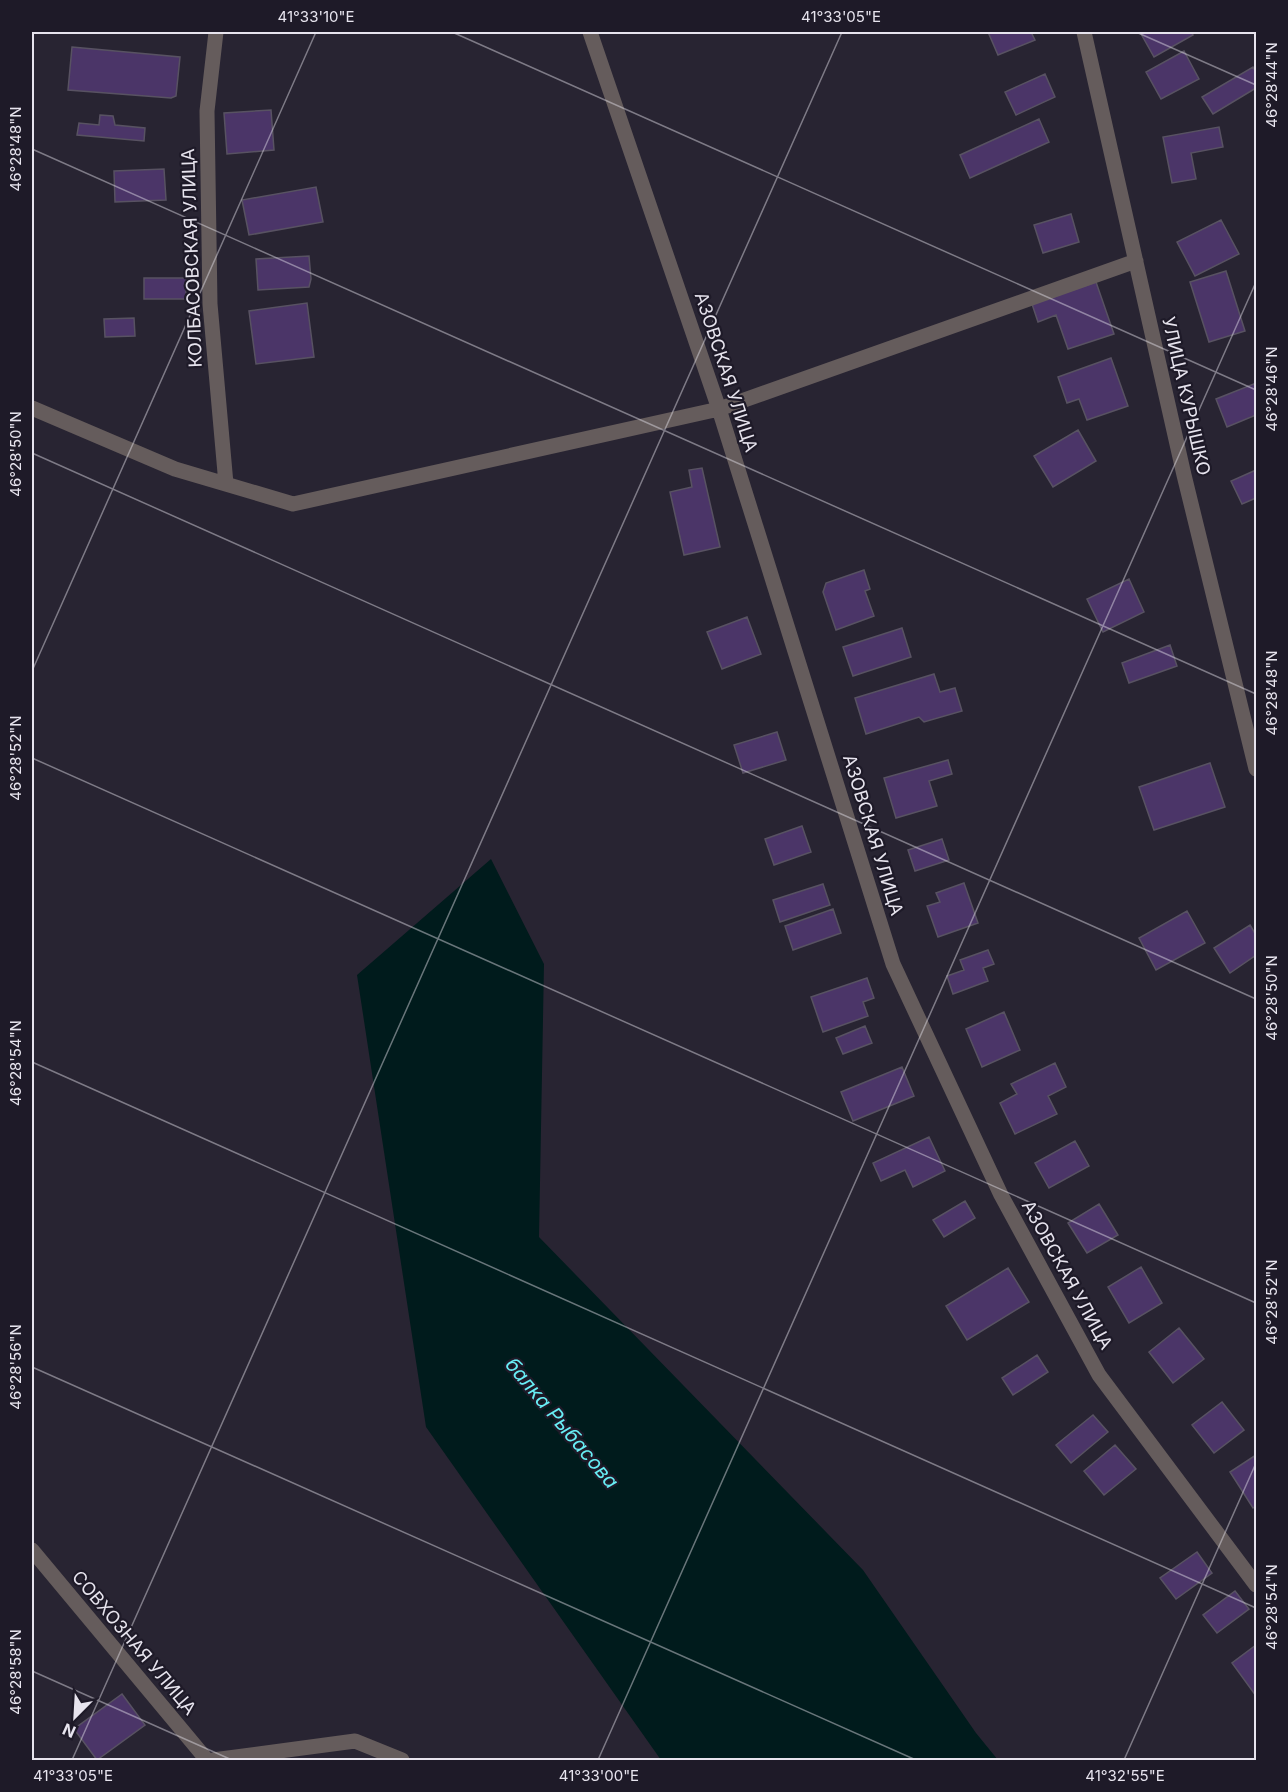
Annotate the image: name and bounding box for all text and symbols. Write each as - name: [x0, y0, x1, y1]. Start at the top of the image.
- text: 41°33'10"E: [278, 7, 354, 26]
- text: 41°33'05"E: [801, 7, 881, 26]
- text: 46°28'44"N: [1262, 42, 1281, 128]
- text: 46°28'48"N: [6, 106, 25, 192]
- street label: КОЛБАСОВСКАЯ УЛИЦА: [177, 148, 206, 368]
- street label: АЗОВСКАЯ УЛИЦА: [691, 289, 762, 455]
- street label: УЛИЦА КУРЫШКО: [1158, 315, 1215, 477]
- text: 46°28'46"N: [1262, 346, 1281, 432]
- text: 46°28'50"N: [6, 411, 25, 497]
- text: 46°28'48"N: [1262, 650, 1281, 736]
- text: 46°28'52"N: [6, 715, 25, 801]
- street label: АЗОВСКАЯ УЛИЦА: [839, 752, 908, 918]
- text: 46°28'50"N: [1262, 955, 1281, 1041]
- text: 46°28'54"N: [6, 1020, 25, 1106]
- street label: АЗОВСКАЯ УЛИЦА: [1018, 1197, 1117, 1353]
- text: 46°28'52"N: [1262, 1259, 1281, 1345]
- text: 46°28'56"N: [6, 1324, 25, 1410]
- water label: балка Рыбасова: [500, 1353, 624, 1493]
- text: 46°28'54"N: [1262, 1564, 1281, 1650]
- street label: СОВХОЗНАЯ УЛИЦА: [68, 1566, 201, 1719]
- text: 46°28'58"N: [6, 1629, 25, 1715]
- north arrow: [45, 1687, 105, 1747]
- text: N: [59, 1719, 79, 1742]
- text: 41°33'05"E: [33, 1766, 113, 1785]
- text: 41°33'00"E: [559, 1766, 639, 1785]
- text: 41°32'55"E: [1085, 1766, 1165, 1785]

